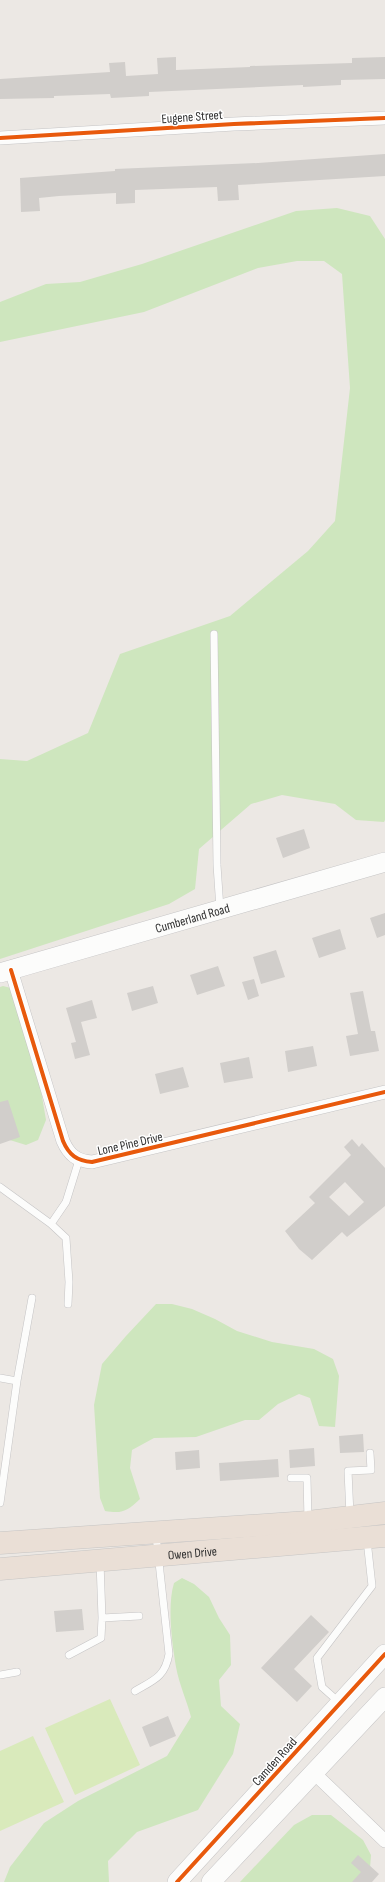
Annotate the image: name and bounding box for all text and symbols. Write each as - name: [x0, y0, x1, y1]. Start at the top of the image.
- street label: Eugene Street: [161, 107, 223, 127]
- street label: Cumberland Road: [153, 900, 231, 937]
- street label: Lone Pine Drive: [96, 1129, 164, 1159]
- street label: Owen Drive: [167, 1543, 218, 1564]
- street label: Camden Road: [249, 1734, 301, 1789]

